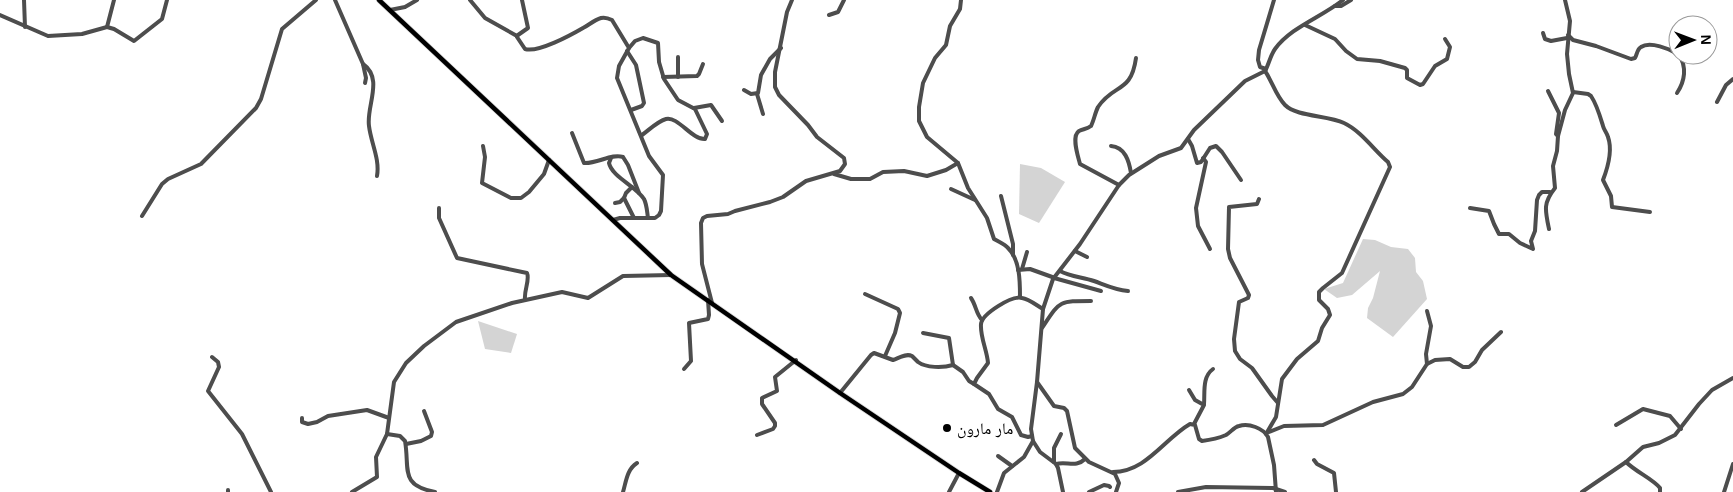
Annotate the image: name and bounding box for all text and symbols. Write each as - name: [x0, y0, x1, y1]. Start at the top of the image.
- north arrow: [1668, 15, 1718, 65]
- text: N: [1698, 35, 1714, 45]
- place label: مار مارون: [957, 420, 1013, 439]
- marker: مار مارون: [941, 422, 953, 434]

